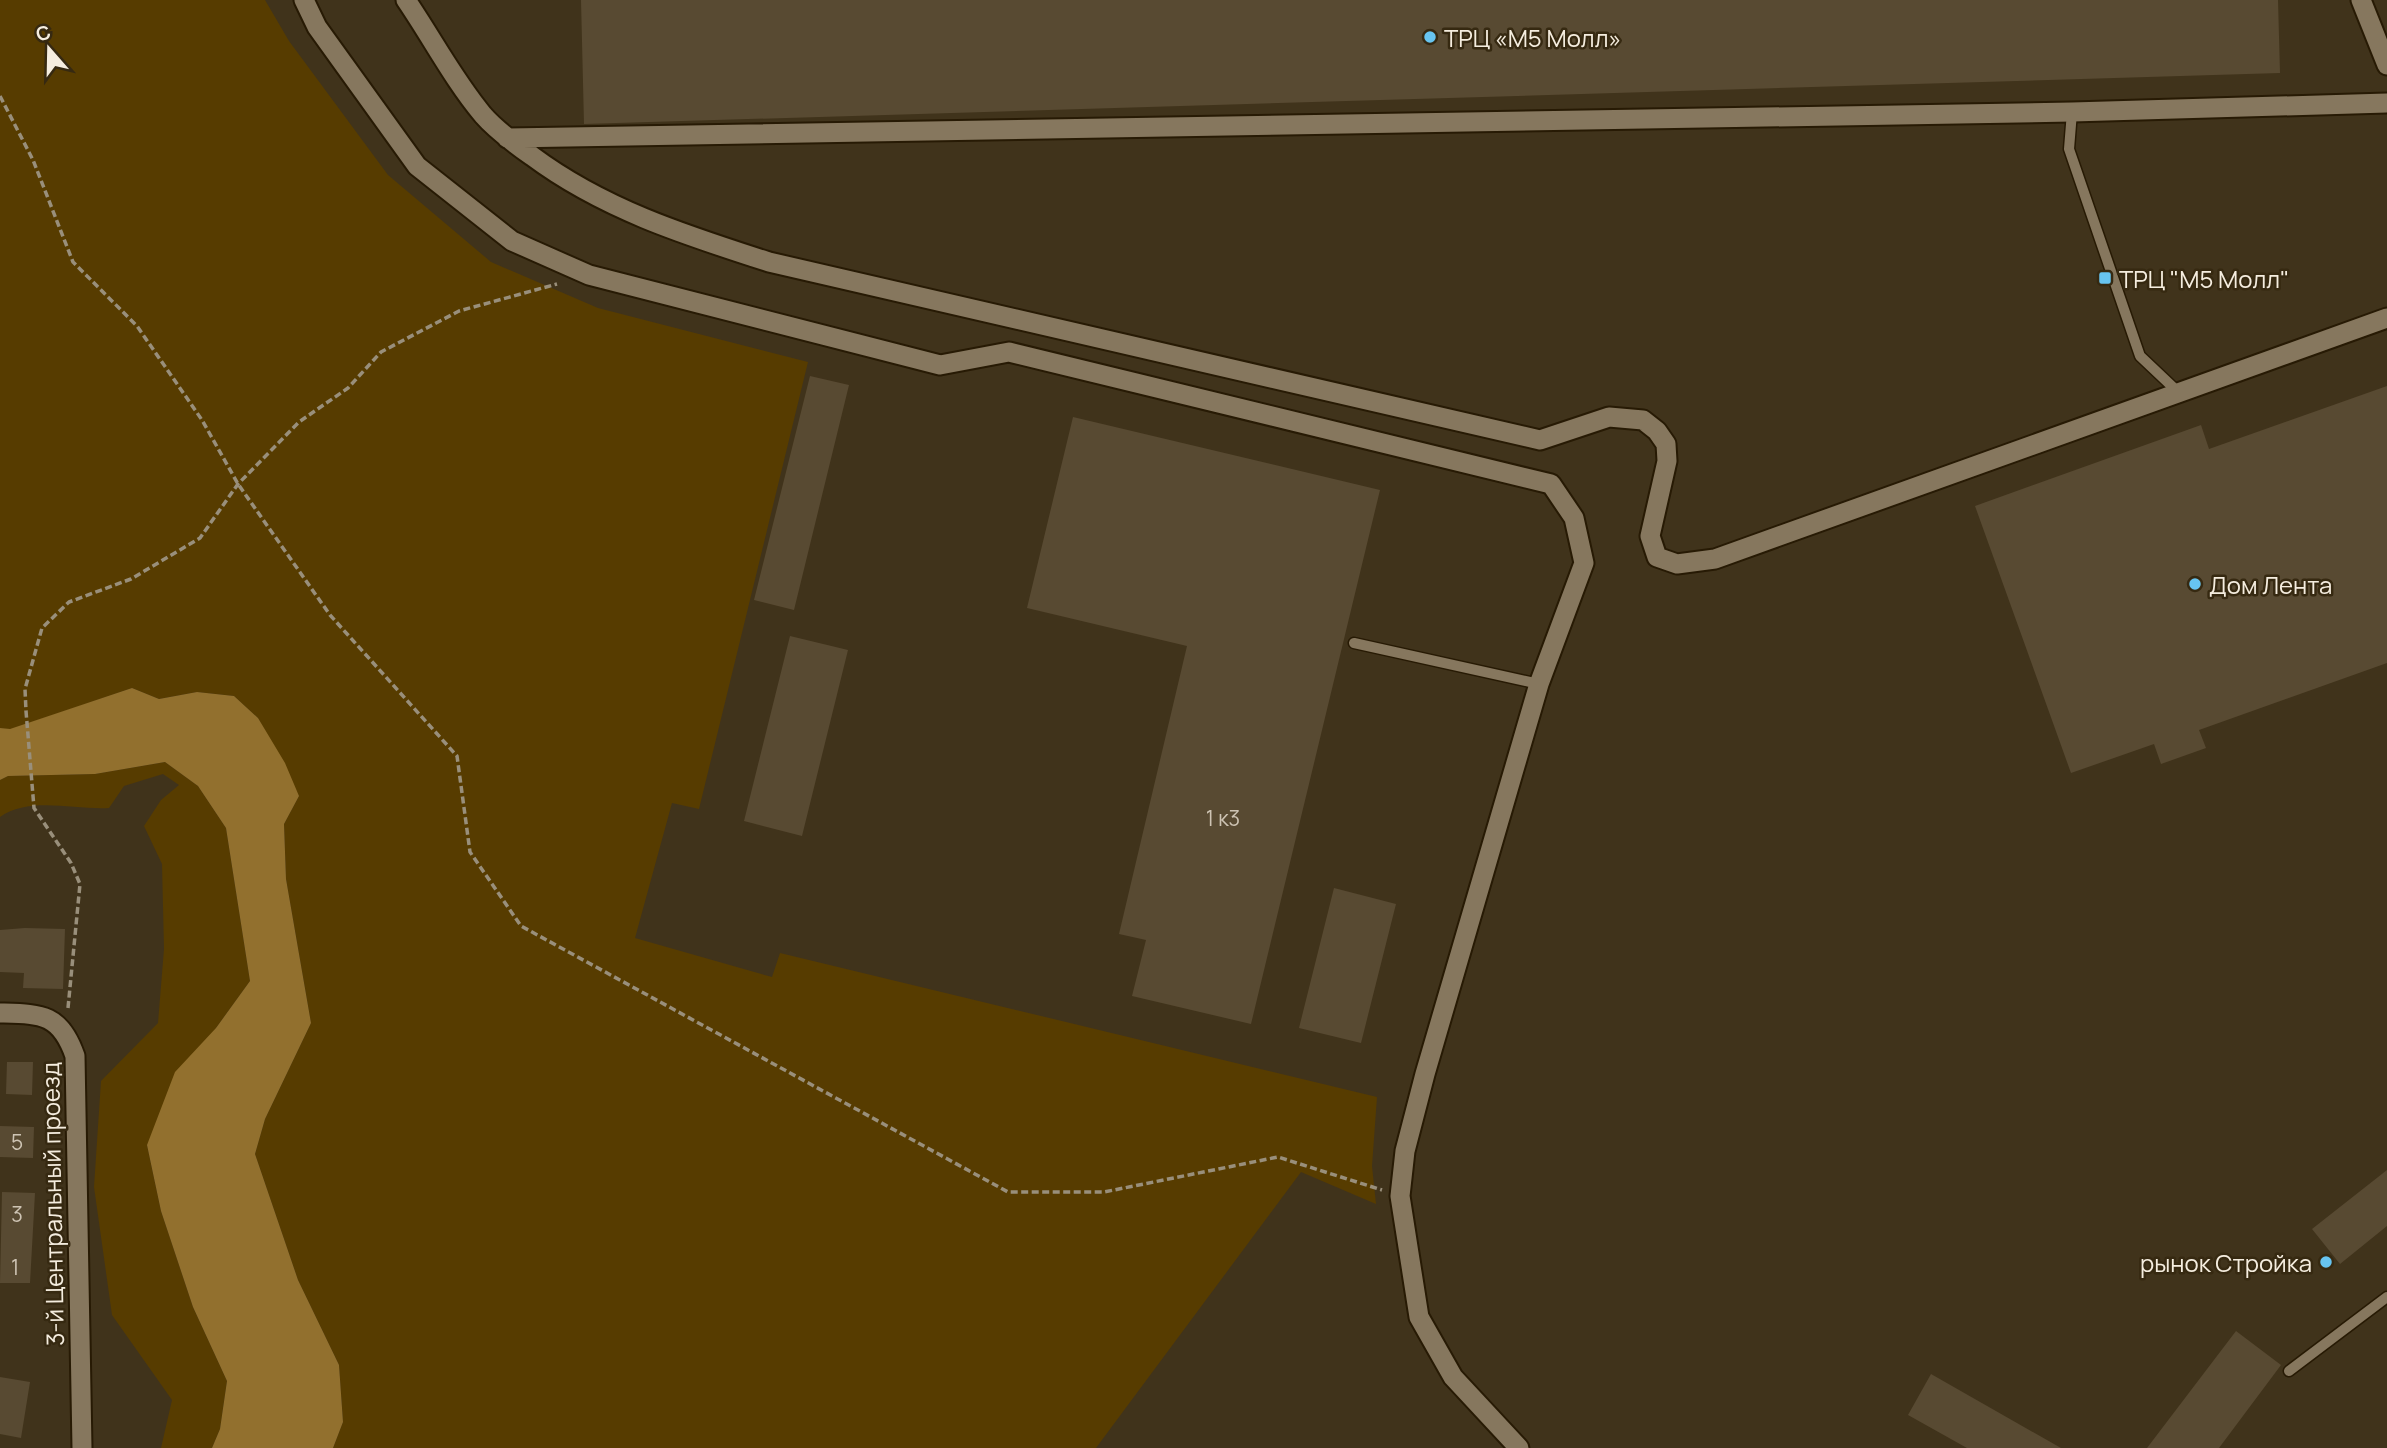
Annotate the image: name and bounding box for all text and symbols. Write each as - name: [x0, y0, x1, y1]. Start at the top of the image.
- north arrow: [14, 14, 84, 84]
- text: С: [32, 18, 54, 48]
- place label: ТРЦ «М5 Молл»: [1444, 21, 1621, 54]
- marker: ТРЦ «М5 Молл»: [1422, 29, 1438, 45]
- place label: ТРЦ "М5 Молл": [2119, 262, 2289, 295]
- marker: ТРЦ "М5 Молл": [2097, 270, 2113, 286]
- place label: Дом Лента: [2209, 568, 2332, 601]
- marker: Дом Лента: [2187, 576, 2203, 592]
- house number: 1 к3: [1206, 804, 1240, 832]
- street label: 3-й Центральный проезд: [33, 1062, 71, 1346]
- house number: 5: [11, 1128, 23, 1156]
- house number: 3: [11, 1200, 23, 1228]
- place label: рынок Стройка: [2140, 1246, 2312, 1279]
- house number: 1: [11, 1253, 19, 1281]
- marker: рынок Стройка: [2318, 1254, 2334, 1270]

